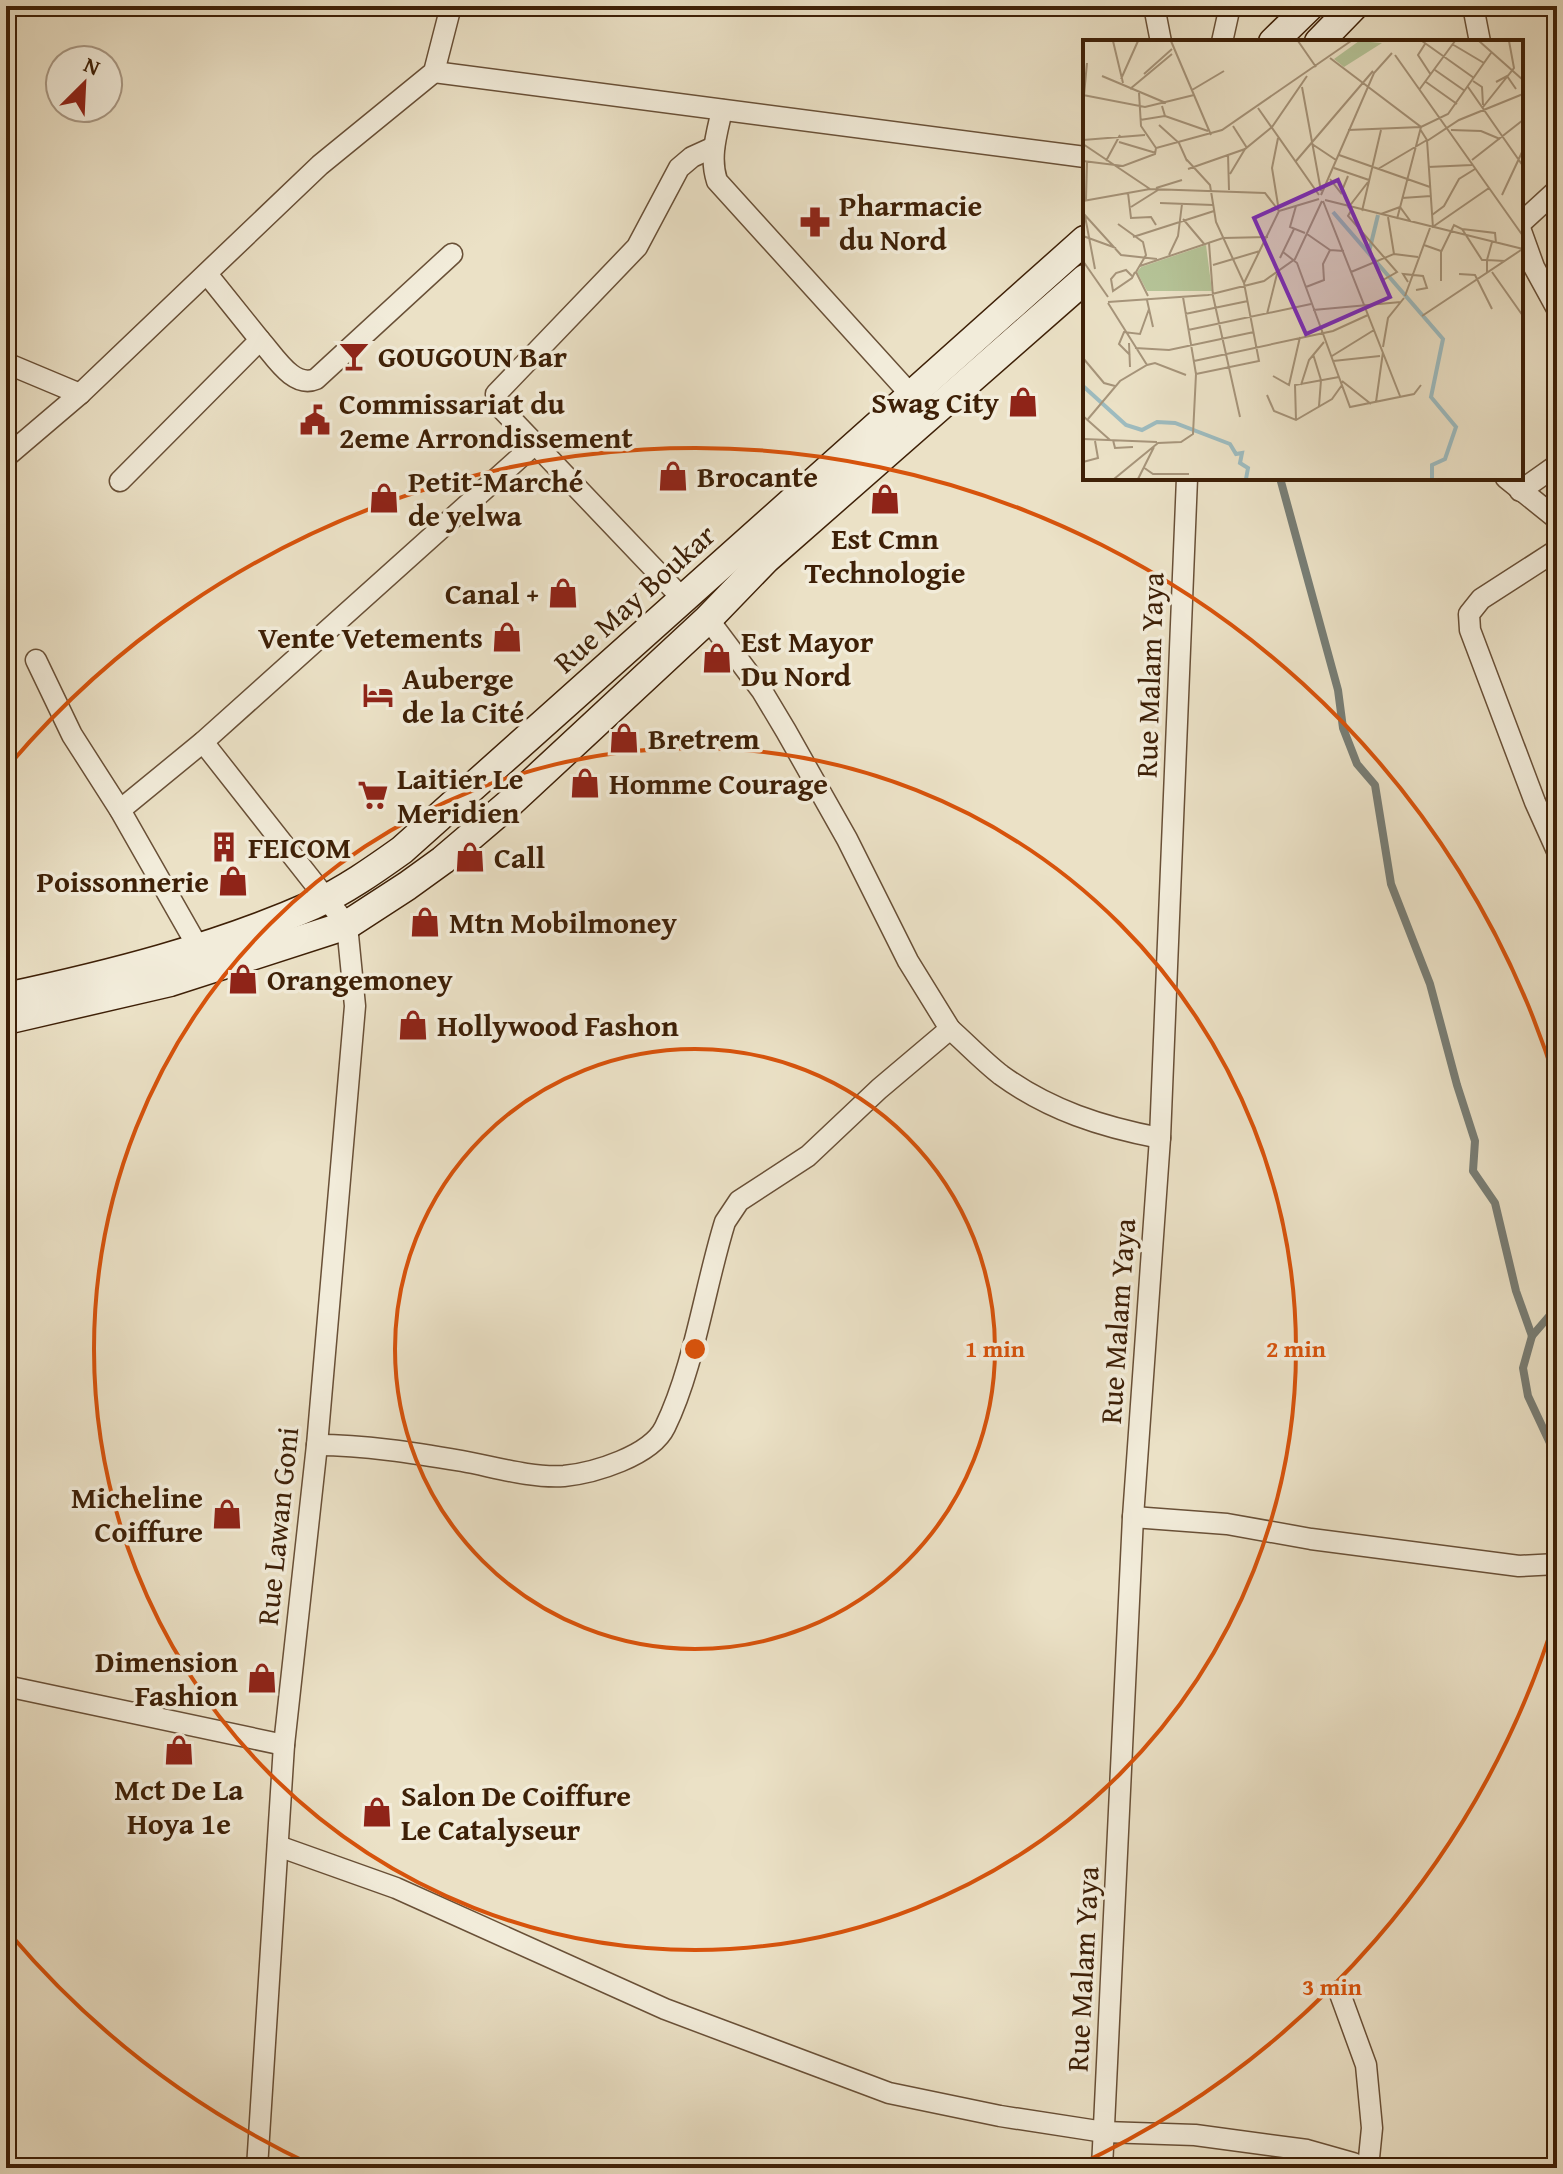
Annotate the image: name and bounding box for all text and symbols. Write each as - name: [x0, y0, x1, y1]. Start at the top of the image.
- inset map: [1083, 40, 1523, 480]
- north arrow: [44, 44, 124, 124]
- text: N: [79, 48, 106, 83]
- place label: Pharmacie du Nord: [839, 183, 982, 261]
- pharmacy icon: Pharmacie du Nord: [798, 205, 832, 239]
- place label: GOUGOUN Bar: [378, 334, 567, 378]
- bar icon: GOUGOUN Bar: [337, 339, 371, 373]
- place label: Swag City: [871, 380, 1000, 424]
- place label: Commissariat du 2eme Arrondissement: [339, 381, 634, 459]
- shop icon: Swag City: [1006, 385, 1040, 419]
- public building icon: Commissariat du 2eme Arrondissement: [298, 403, 332, 437]
- place label: Brocante: [697, 454, 818, 498]
- place label: Petit-Marché de yelwa: [408, 459, 583, 537]
- shop icon: Brocante: [656, 459, 690, 493]
- shop icon: Petit-Marché de yelwa: [367, 481, 401, 515]
- shop icon: Est Cmn Technologie: [868, 482, 902, 516]
- street label: Rue May Boukar: [543, 513, 725, 683]
- place label: Est Cmn Technologie: [804, 516, 966, 594]
- place label: Canal +: [445, 571, 539, 615]
- street label: Rue Malam Yaya: [1123, 571, 1175, 779]
- shop icon: Canal +: [546, 576, 580, 610]
- place label: Vente Vetements: [258, 615, 483, 659]
- place label: Est Mayor Du Nord: [741, 619, 874, 697]
- shop icon: Vente Vetements: [490, 620, 524, 654]
- shop icon: Est Mayor Du Nord: [700, 641, 734, 675]
- place label: Auberge de la Cité: [402, 656, 524, 734]
- hotel icon: Auberge de la Cité: [361, 678, 395, 712]
- place label: Bretrem: [648, 716, 760, 760]
- shop icon: Bretrem: [607, 721, 641, 755]
- place label: Laitier Le Meridien: [397, 756, 523, 834]
- place label: Homme Courage: [609, 761, 828, 805]
- shop icon: Homme Courage: [568, 766, 602, 800]
- supermarket icon: Laitier Le Meridien: [356, 778, 390, 812]
- place label: FEICOM: [248, 825, 351, 869]
- building icon: FEICOM: [207, 830, 241, 864]
- place label: Call: [494, 835, 545, 879]
- shop icon: Call: [453, 840, 487, 874]
- place label: Poissonnerie: [37, 859, 209, 903]
- shop icon: Poissonnerie: [216, 864, 250, 898]
- place label: Mtn Mobilmoney: [449, 900, 677, 944]
- shop icon: Mtn Mobilmoney: [408, 905, 442, 939]
- place label: Orangemoney: [267, 957, 453, 1001]
- shop icon: Orangemoney: [226, 962, 260, 996]
- place label: Hollywood Fashon: [437, 1003, 679, 1047]
- shop icon: Hollywood Fashon: [396, 1008, 430, 1042]
- street label: Rue Malam Yaya: [1088, 1217, 1146, 1425]
- text: 1 min: [965, 1331, 1025, 1366]
- text: 2 min: [1266, 1331, 1326, 1366]
- centre of rings: [681, 1335, 709, 1363]
- street label: Rue Lawan Goni: [245, 1425, 309, 1627]
- place label: Micheline Coiffure: [71, 1475, 203, 1553]
- shop icon: Micheline Coiffure: [210, 1497, 244, 1531]
- place label: Dimension Fashion: [95, 1639, 238, 1717]
- shop icon: Dimension Fashion: [245, 1661, 279, 1695]
- shop icon: Mct De La Hoya 1e: [162, 1733, 196, 1767]
- place label: Mct De La Hoya 1e: [114, 1767, 244, 1845]
- place label: Salon De Coiffure Le Catalyseur: [401, 1773, 631, 1851]
- shop icon: Salon De Coiffure Le Catalyseur: [360, 1795, 394, 1829]
- street label: Rue Malam Yaya: [1055, 1865, 1109, 2073]
- text: 3 min: [1302, 1969, 1362, 2004]

